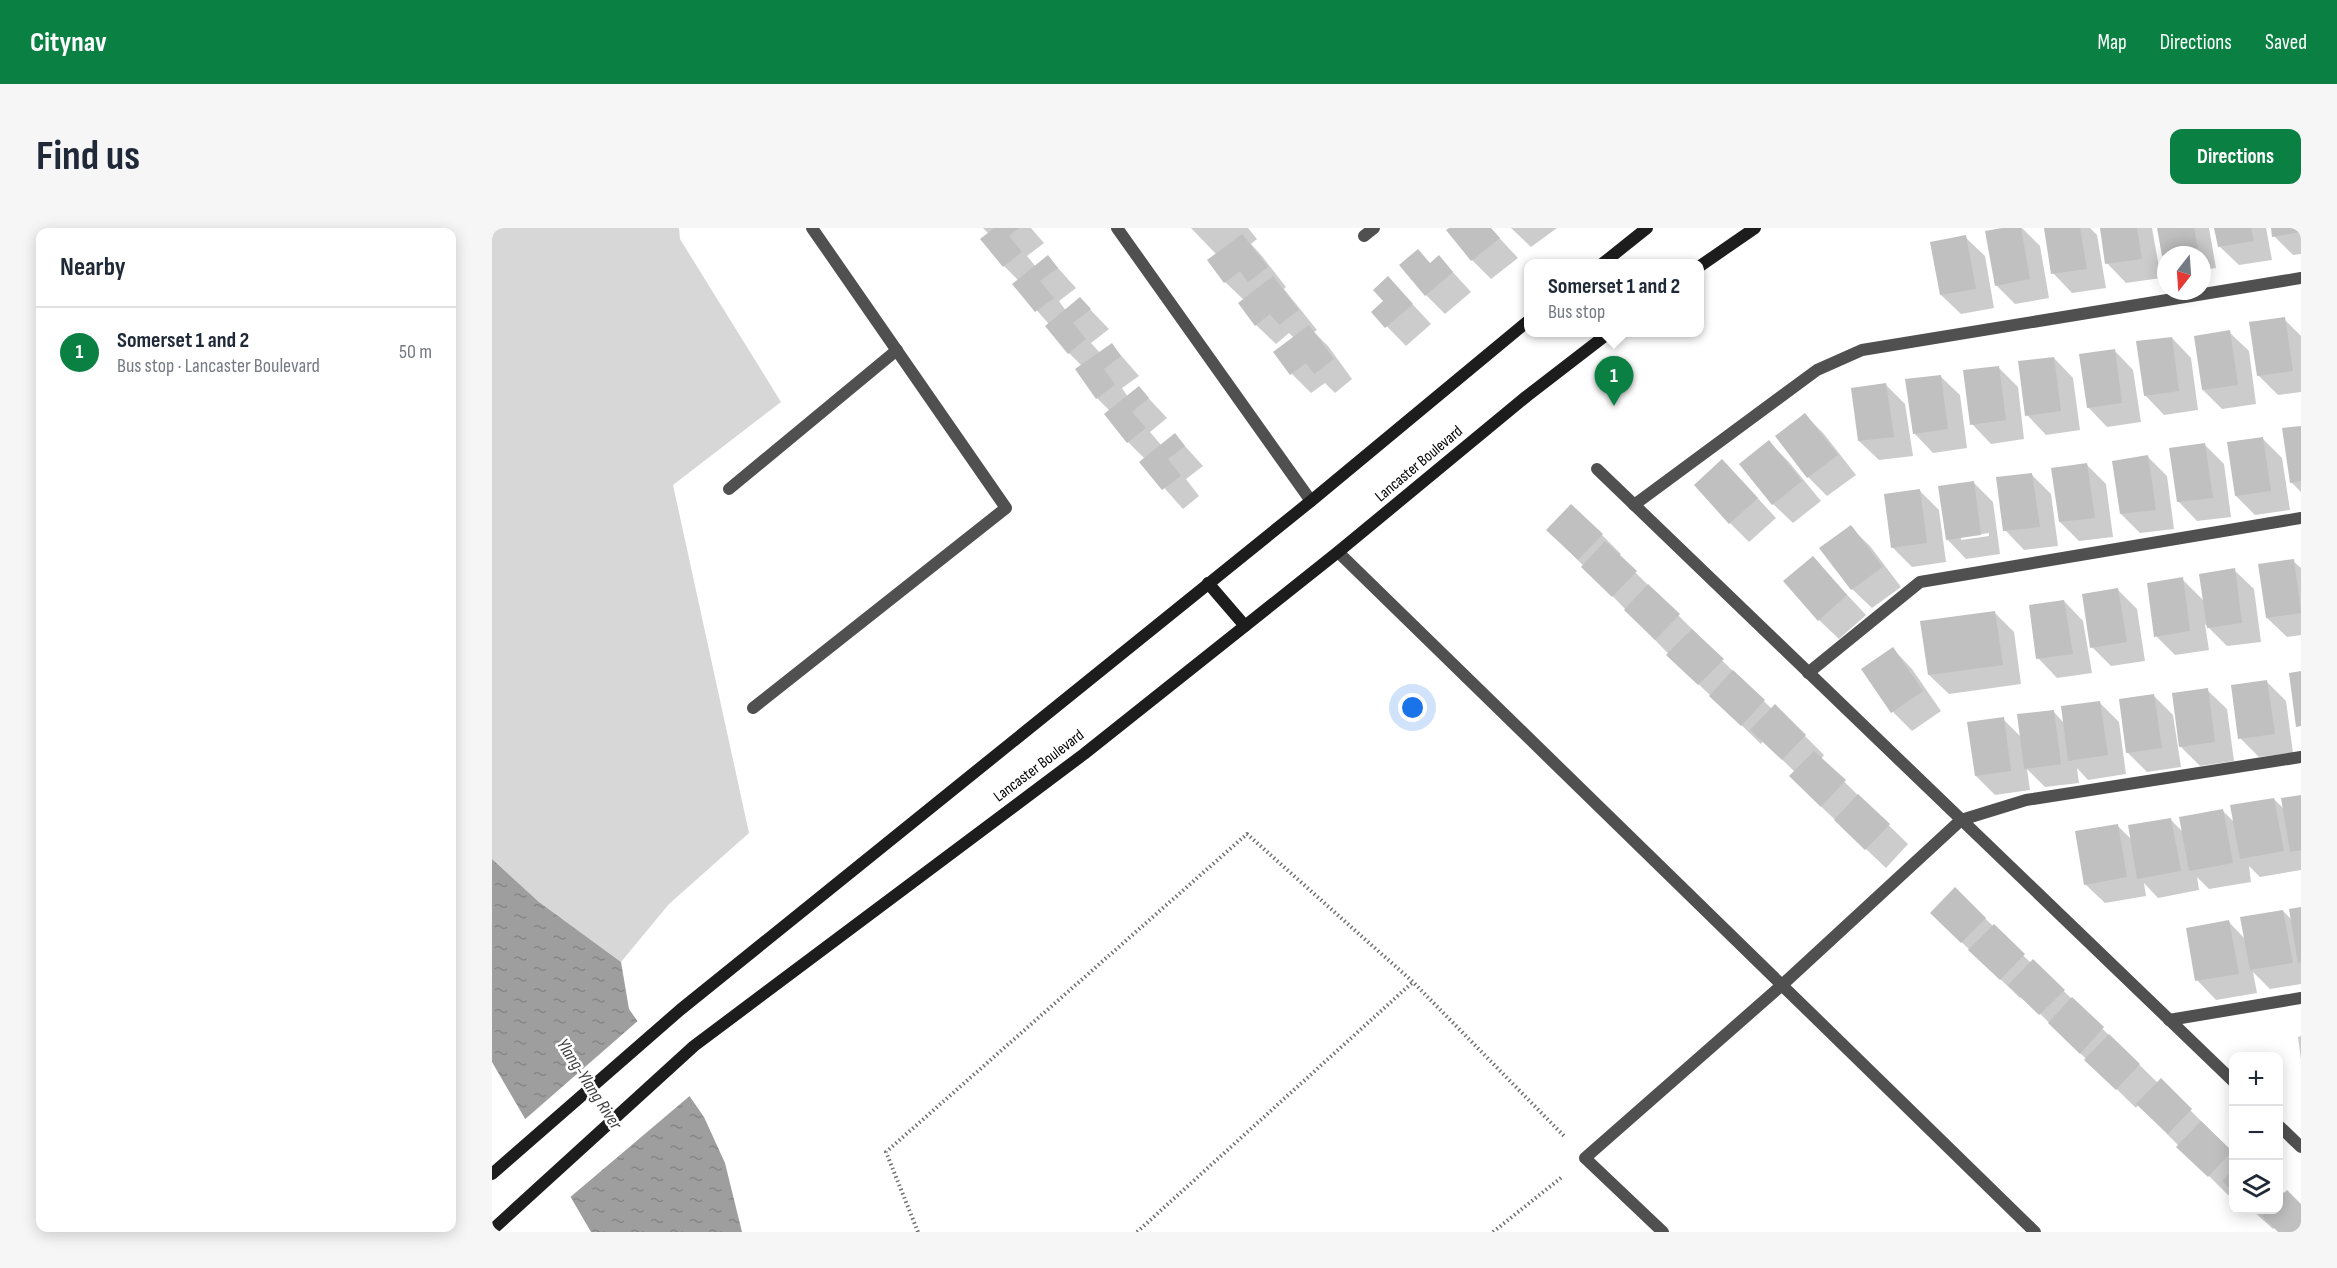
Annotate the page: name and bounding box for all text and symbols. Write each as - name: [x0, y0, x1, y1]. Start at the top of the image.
- text: Citynav: [30, 26, 107, 59]
- text: Map: [2097, 30, 2127, 55]
- text: Directions: [2160, 30, 2232, 55]
- text: Saved: [2265, 30, 2307, 55]
- button: Directions: [2170, 129, 2301, 184]
- text: Find us: [36, 131, 140, 182]
- north arrow: [2157, 246, 2211, 300]
- text: Nearby: [60, 252, 126, 283]
- popup: [1524, 259, 1704, 337]
- text: Somerset 1 and 2: [1548, 273, 1680, 300]
- text: Bus stop: [1548, 300, 1605, 324]
- text: Somerset 1 and 2: [117, 327, 249, 354]
- text: 1: [76, 340, 83, 364]
- text: 50 m: [399, 340, 432, 364]
- text: Bus stop · Lancaster Boulevard: [117, 354, 320, 378]
- pin: 1: [1594, 356, 1634, 406]
- street label: Lancaster Boulevard: [1371, 422, 1467, 506]
- your location: [1398, 693, 1427, 722]
- street label: Lancaster Boulevard: [990, 726, 1088, 806]
- water label: Ylang-Ylang River: [552, 1035, 627, 1134]
- map controls: [2229, 1052, 2283, 1214]
- button: +: [2229, 1052, 2283, 1106]
- button: −: [2229, 1106, 2283, 1160]
- button: layers: [2229, 1160, 2283, 1214]

